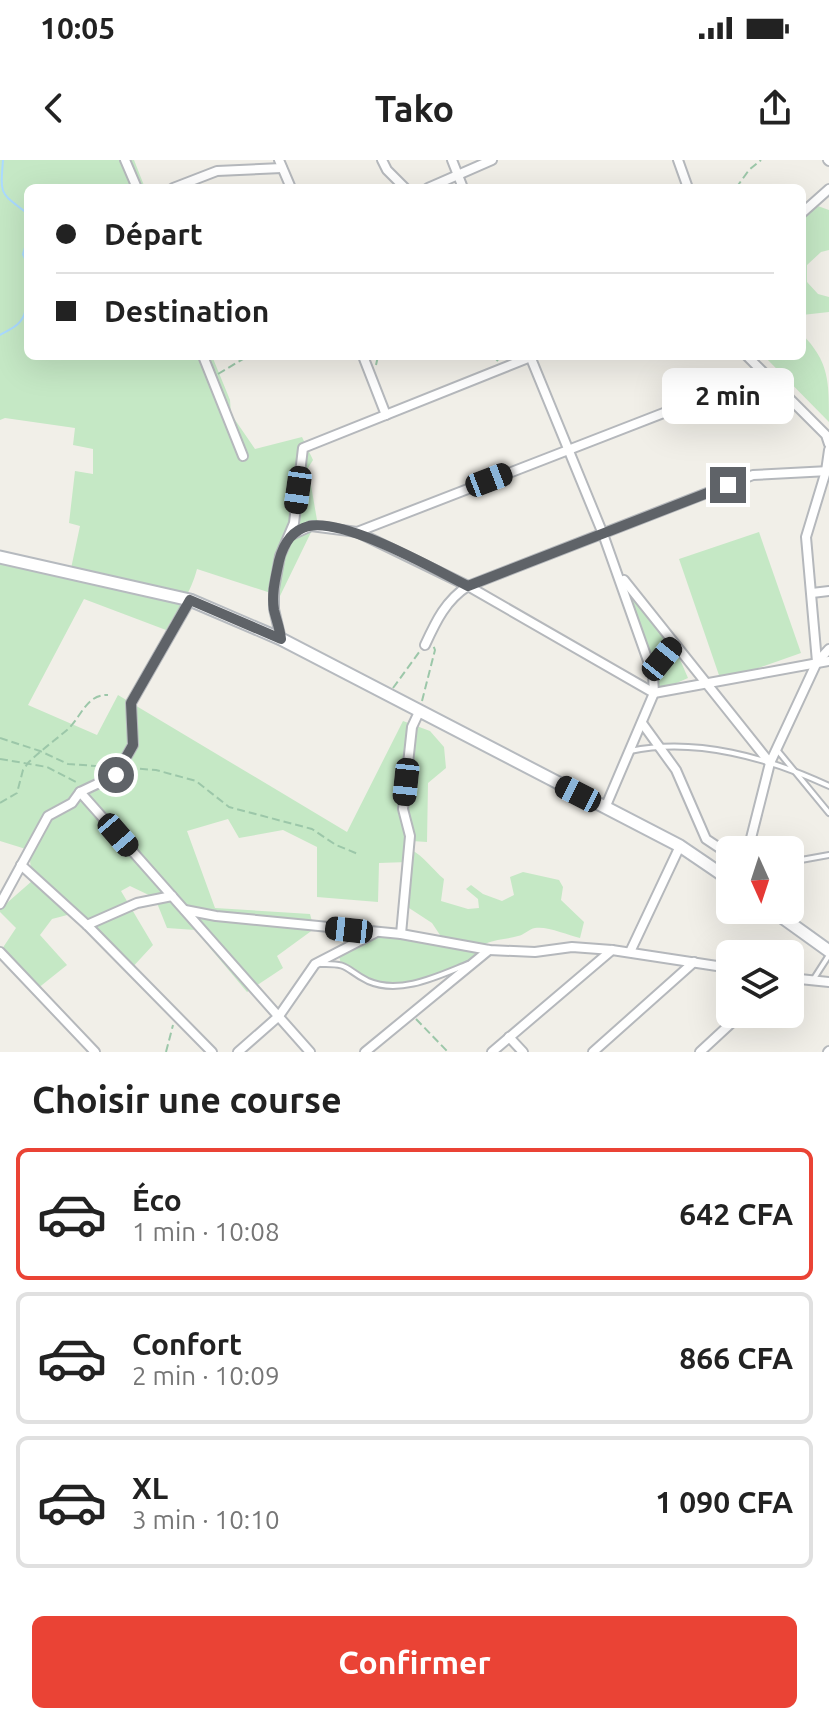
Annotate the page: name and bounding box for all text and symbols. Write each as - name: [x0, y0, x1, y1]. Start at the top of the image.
- text: 10:05: [40, 11, 115, 45]
- icon: back: [32, 86, 76, 130]
- icon: share: [753, 86, 797, 130]
- text: Tako: [375, 88, 454, 129]
- text: Départ: [104, 217, 203, 251]
- text: Destination: [104, 294, 269, 328]
- callout: 2 min: [662, 369, 794, 425]
- text: 2 min: [695, 381, 761, 410]
- car: [462, 460, 516, 500]
- car: [283, 465, 313, 515]
- route end: [710, 467, 746, 503]
- car: [638, 633, 686, 685]
- route start: [98, 757, 134, 793]
- car: [392, 757, 420, 807]
- car: [551, 772, 605, 816]
- car: [93, 809, 143, 861]
- north arrow: [716, 836, 804, 924]
- map controls: [716, 836, 804, 1028]
- car: [324, 916, 374, 944]
- button: layers: [716, 940, 804, 1028]
- text: Choisir une course: [32, 1079, 342, 1120]
- icon: car: [36, 1178, 108, 1250]
- text: Éco: [132, 1183, 182, 1217]
- text: 642 CFA: [679, 1197, 793, 1231]
- text: 1 min · 10:08: [132, 1217, 280, 1246]
- icon: car: [36, 1322, 108, 1394]
- text: Confort: [132, 1327, 242, 1361]
- text: 866 CFA: [679, 1341, 793, 1375]
- text: 2 min · 10:09: [132, 1361, 280, 1390]
- icon: car: [36, 1466, 108, 1538]
- text: XL: [132, 1471, 168, 1505]
- text: 1 090 CFA: [655, 1485, 793, 1519]
- text: 3 min · 10:10: [132, 1505, 280, 1534]
- button: Confirmer: [32, 1616, 797, 1708]

